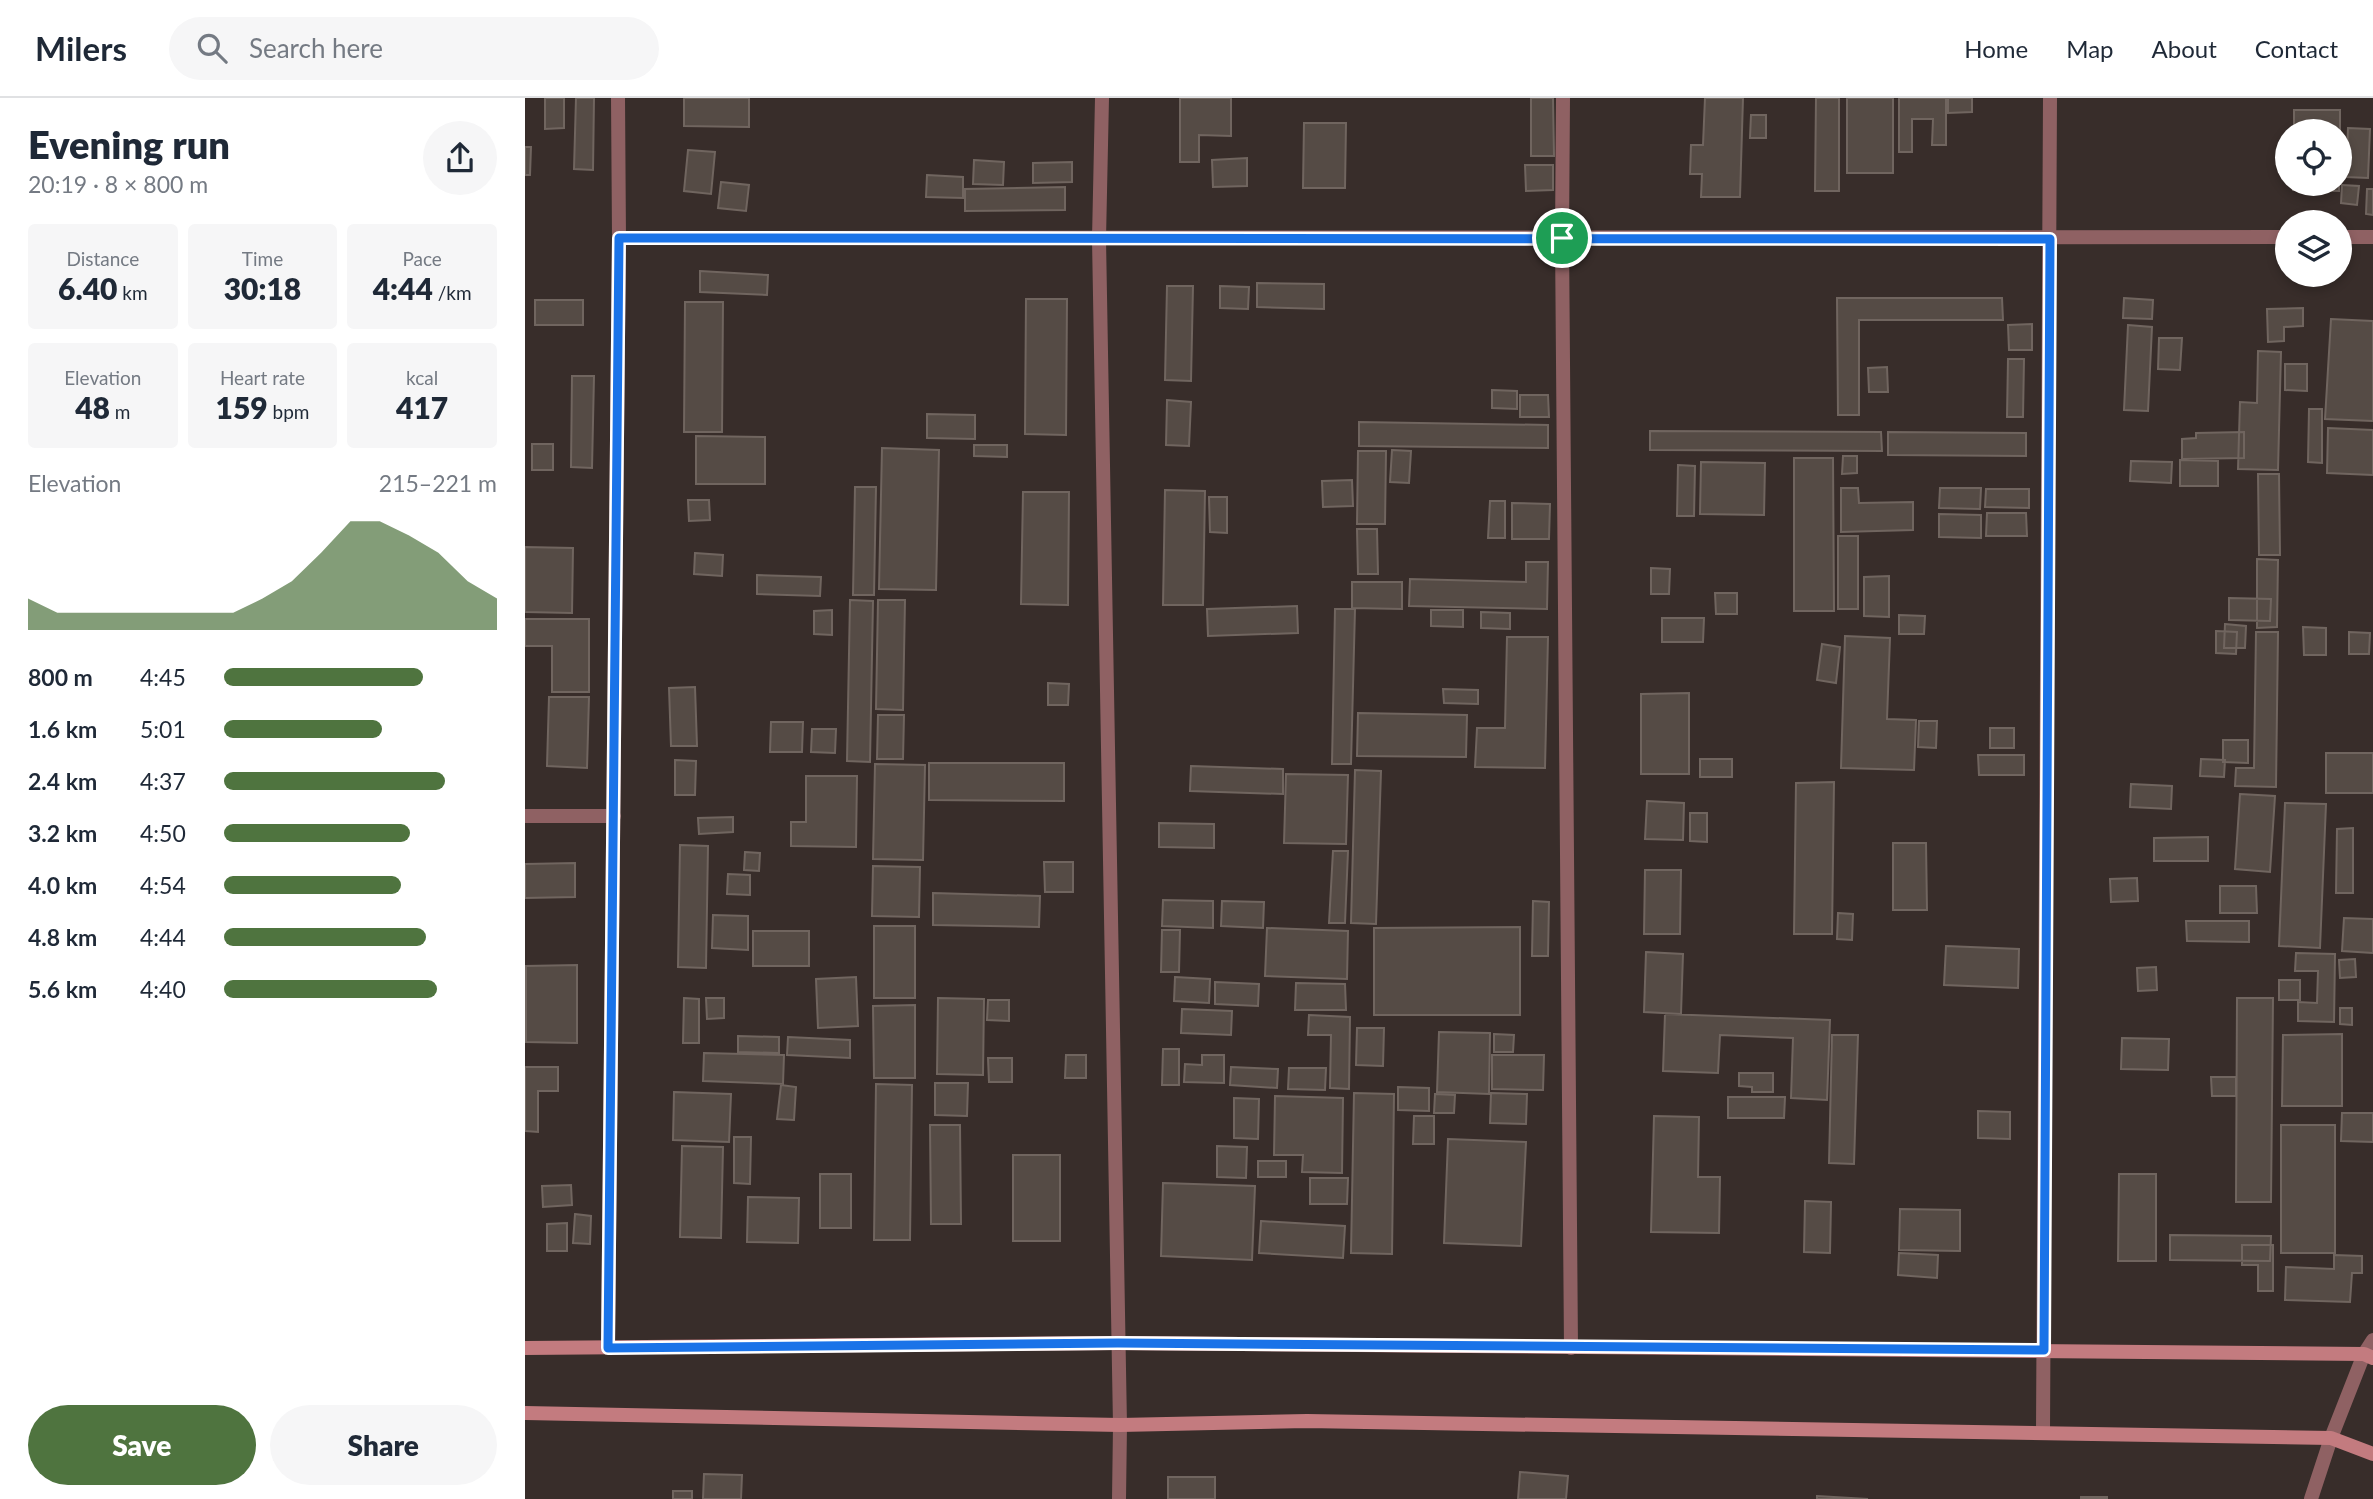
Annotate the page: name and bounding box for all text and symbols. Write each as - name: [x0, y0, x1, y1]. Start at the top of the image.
- search box: [169, 17, 659, 80]
- text: Milers: [35, 28, 127, 68]
- icon: search: [193, 29, 231, 67]
- text: Search here: [249, 32, 383, 64]
- text: Home: [1964, 34, 2028, 63]
- text: Map: [2066, 34, 2114, 63]
- text: About: [2152, 34, 2217, 63]
- text: Contact: [2255, 34, 2338, 63]
- map controls: [2275, 119, 2352, 287]
- button: locate: [2275, 119, 2352, 196]
- text: Evening run: [28, 121, 230, 167]
- button: share: [423, 121, 497, 195]
- text: 20:19 · 8 × 800 m: [28, 170, 208, 198]
- pin: [1532, 208, 1592, 268]
- button: layers: [2275, 210, 2352, 287]
- icon: arrive: [1543, 219, 1581, 257]
- text: Distance: [66, 247, 139, 270]
- text: Time: [242, 247, 283, 270]
- text: Pace: [402, 247, 442, 270]
- text: 6.40: [58, 270, 117, 306]
- text: 30:18: [224, 270, 301, 306]
- text: 4:44: [373, 270, 433, 306]
- text: km: [117, 281, 148, 304]
- text: /km: [433, 281, 472, 304]
- text: Elevation: [64, 366, 141, 389]
- text: Heart rate: [220, 366, 305, 389]
- text: kcal: [406, 366, 438, 389]
- text: 48: [75, 389, 110, 425]
- text: 159: [216, 389, 268, 425]
- text: 417: [396, 389, 448, 425]
- text: m: [110, 400, 130, 423]
- text: bpm: [268, 400, 309, 423]
- text: Elevation: [28, 469, 121, 497]
- text: 215–221 m: [379, 469, 497, 497]
- text: 800 m: [28, 663, 93, 691]
- text: 4:45: [140, 663, 186, 691]
- text: 1.6 km: [28, 715, 97, 743]
- text: 5:01: [140, 715, 186, 743]
- text: 2.4 km: [28, 767, 97, 795]
- text: 4:37: [140, 767, 186, 795]
- text: 3.2 km: [28, 819, 97, 847]
- text: 4:50: [140, 819, 186, 847]
- text: 4.0 km: [28, 871, 97, 899]
- text: 4:54: [140, 871, 186, 899]
- text: 4.8 km: [28, 923, 97, 951]
- text: 4:44: [140, 923, 186, 951]
- text: 5.6 km: [28, 975, 97, 1003]
- text: 4:40: [140, 975, 186, 1003]
- button: Save: [28, 1405, 256, 1485]
- button: Share: [270, 1405, 497, 1485]

